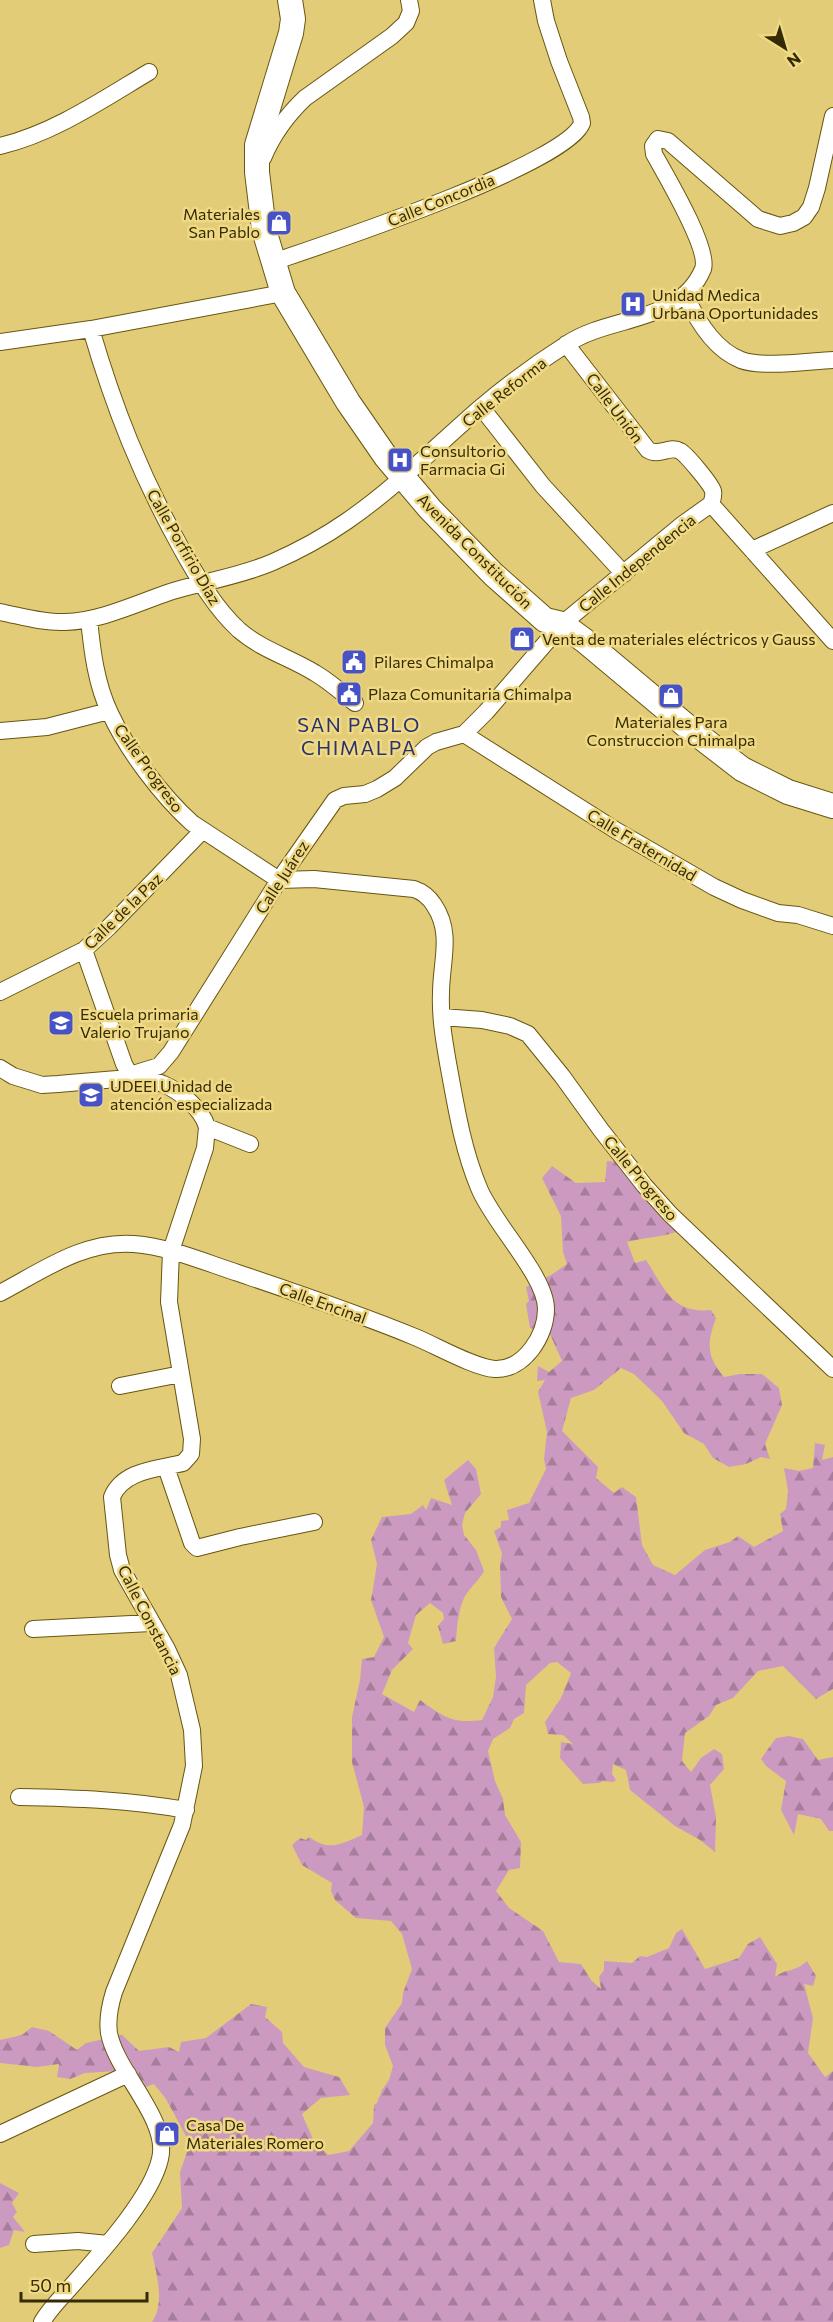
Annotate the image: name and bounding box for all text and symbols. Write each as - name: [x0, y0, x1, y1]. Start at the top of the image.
- north arrow: [755, 18, 815, 78]
- text: N: [784, 49, 805, 72]
- street label: Calle Concordia: [384, 169, 497, 230]
- place label: Materiales San Pablo: [183, 204, 260, 241]
- shop icon: Materiales San Pablo: [264, 208, 294, 238]
- place label: Unidad Medica Urbana Oportunidades: [652, 285, 818, 322]
- hospital icon: Unidad Medica Urbana Oportunidades: [618, 289, 648, 319]
- street label: Calle Reforma: [458, 353, 550, 430]
- street label: Calle Unión: [583, 369, 648, 446]
- place label: Consultorio Farmacia Gi: [420, 441, 506, 478]
- hospital icon: Consultorio Farmacia Gi: [385, 445, 415, 475]
- street label: Calle Porfirio Díaz: [144, 486, 225, 608]
- street label: Avenida Constitución: [414, 489, 537, 612]
- street label: Calle Independencia: [575, 510, 699, 615]
- shop icon: Venta de materiales eléctricos y Gauss: [507, 624, 537, 654]
- place label: Venta de materiales eléctricos y Gauss: [542, 629, 816, 648]
- public building icon: Pilares Chimalpa: [339, 647, 369, 677]
- place label: Pilares Chimalpa: [374, 652, 494, 671]
- public building icon: Plaza Comunitaria Chimalpa: [334, 679, 364, 709]
- shop icon: Materiales Para Construccion Chimalpa: [656, 681, 686, 711]
- place label: Plaza Comunitaria Chimalpa: [368, 684, 572, 703]
- district label: SAN PABLO CHIMALPA: [297, 712, 421, 759]
- place label: Materiales Para Construccion Chimalpa: [586, 712, 756, 749]
- street label: Calle Progreso: [111, 720, 188, 816]
- street label: Calle Fraternidad: [584, 805, 700, 885]
- street label: Calle Juárez: [251, 837, 312, 917]
- street label: Calle de la Paz: [80, 869, 166, 953]
- place label: Escuela primaria Valerio Trujano: [80, 1004, 199, 1041]
- school or university icon: Escuela primaria Valerio Trujano: [46, 1008, 76, 1038]
- place label: UDEEI Unidad de atención especializada: [110, 1076, 272, 1113]
- school or university icon: UDEEI Unidad de atención especializada: [76, 1080, 106, 1110]
- street label: Calle Progreso: [600, 1131, 682, 1224]
- street label: Calle Encinal: [277, 1278, 369, 1327]
- street label: Calle Constancia: [115, 1562, 186, 1678]
- place label: Casa De Materiales Romero: [186, 2115, 324, 2152]
- shop icon: Casa De Materiales Romero: [152, 2119, 182, 2149]
- scale bar: [21, 2265, 147, 2303]
- text: 50 m: [30, 2274, 71, 2296]

